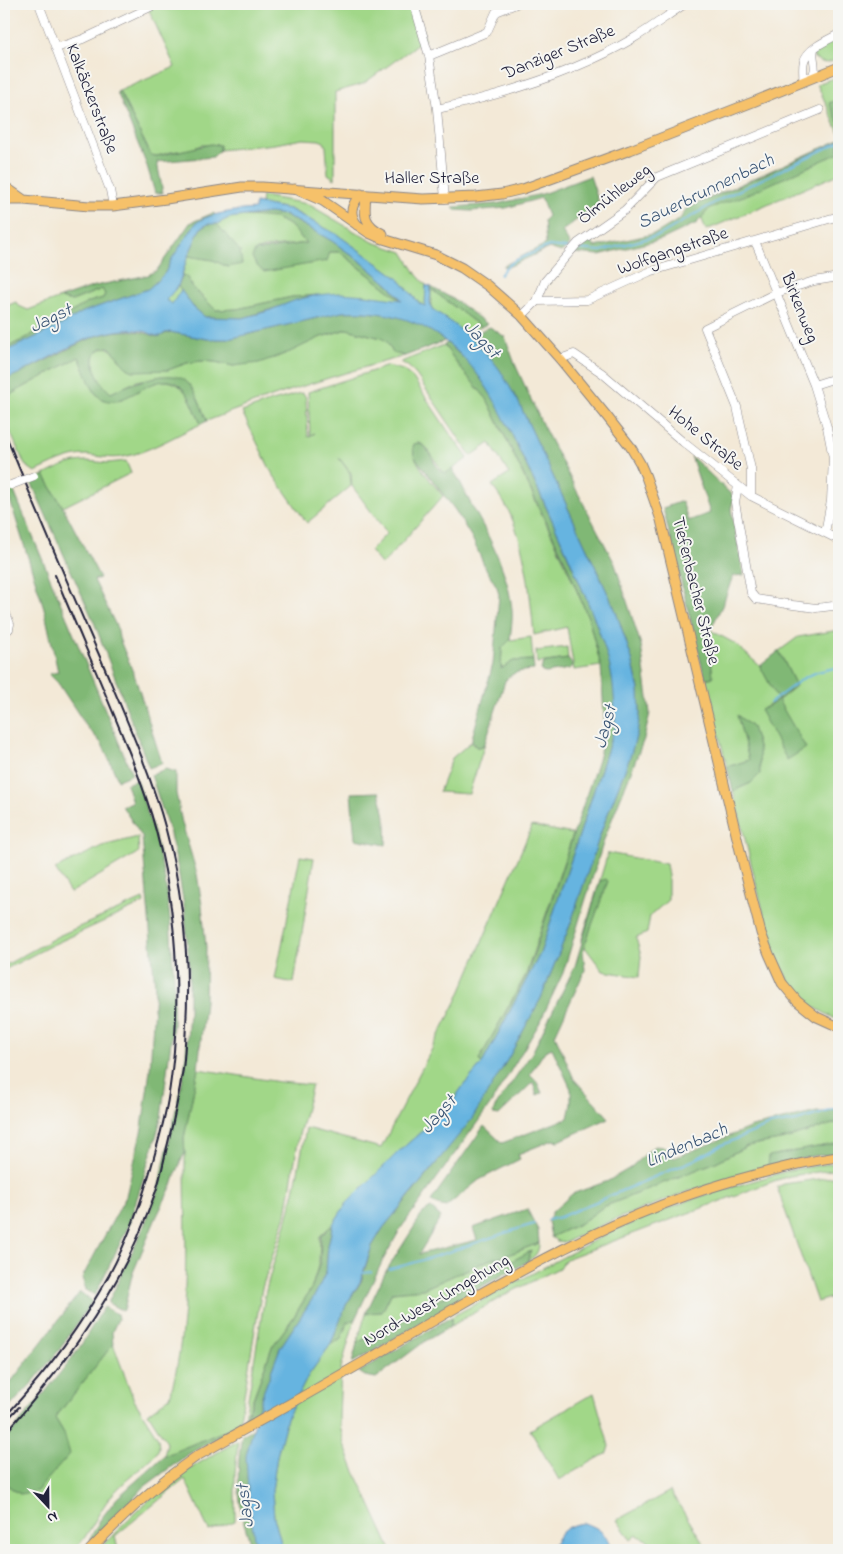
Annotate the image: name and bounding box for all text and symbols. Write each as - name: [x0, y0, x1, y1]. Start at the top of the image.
- street label: Danziger Straße: [498, 18, 620, 89]
- street label: Kalkäckerstraße: [58, 40, 124, 159]
- water label: Sauerbrunnenbach: [633, 147, 780, 237]
- street label: Ölmühleweg: [573, 158, 658, 233]
- street label: Haller Straße: [385, 166, 480, 192]
- street label: Wolfgangstraße: [614, 221, 733, 284]
- street label: Birkenweg: [772, 268, 825, 347]
- water label: Jagst: [25, 296, 79, 342]
- water label: Jagst: [455, 315, 507, 367]
- street label: Hohe Straße: [662, 400, 749, 478]
- street label: Tiefenbacher Straße: [664, 514, 726, 668]
- water label: Jagst: [587, 701, 626, 752]
- water label: Jagst: [414, 1088, 465, 1141]
- water label: Lindenbach: [642, 1116, 733, 1175]
- street label: Nord-West-Umgehung: [359, 1248, 516, 1354]
- water label: Jagst: [230, 1481, 263, 1530]
- north arrow: [22, 1482, 72, 1532]
- text: N: [44, 1505, 61, 1528]

